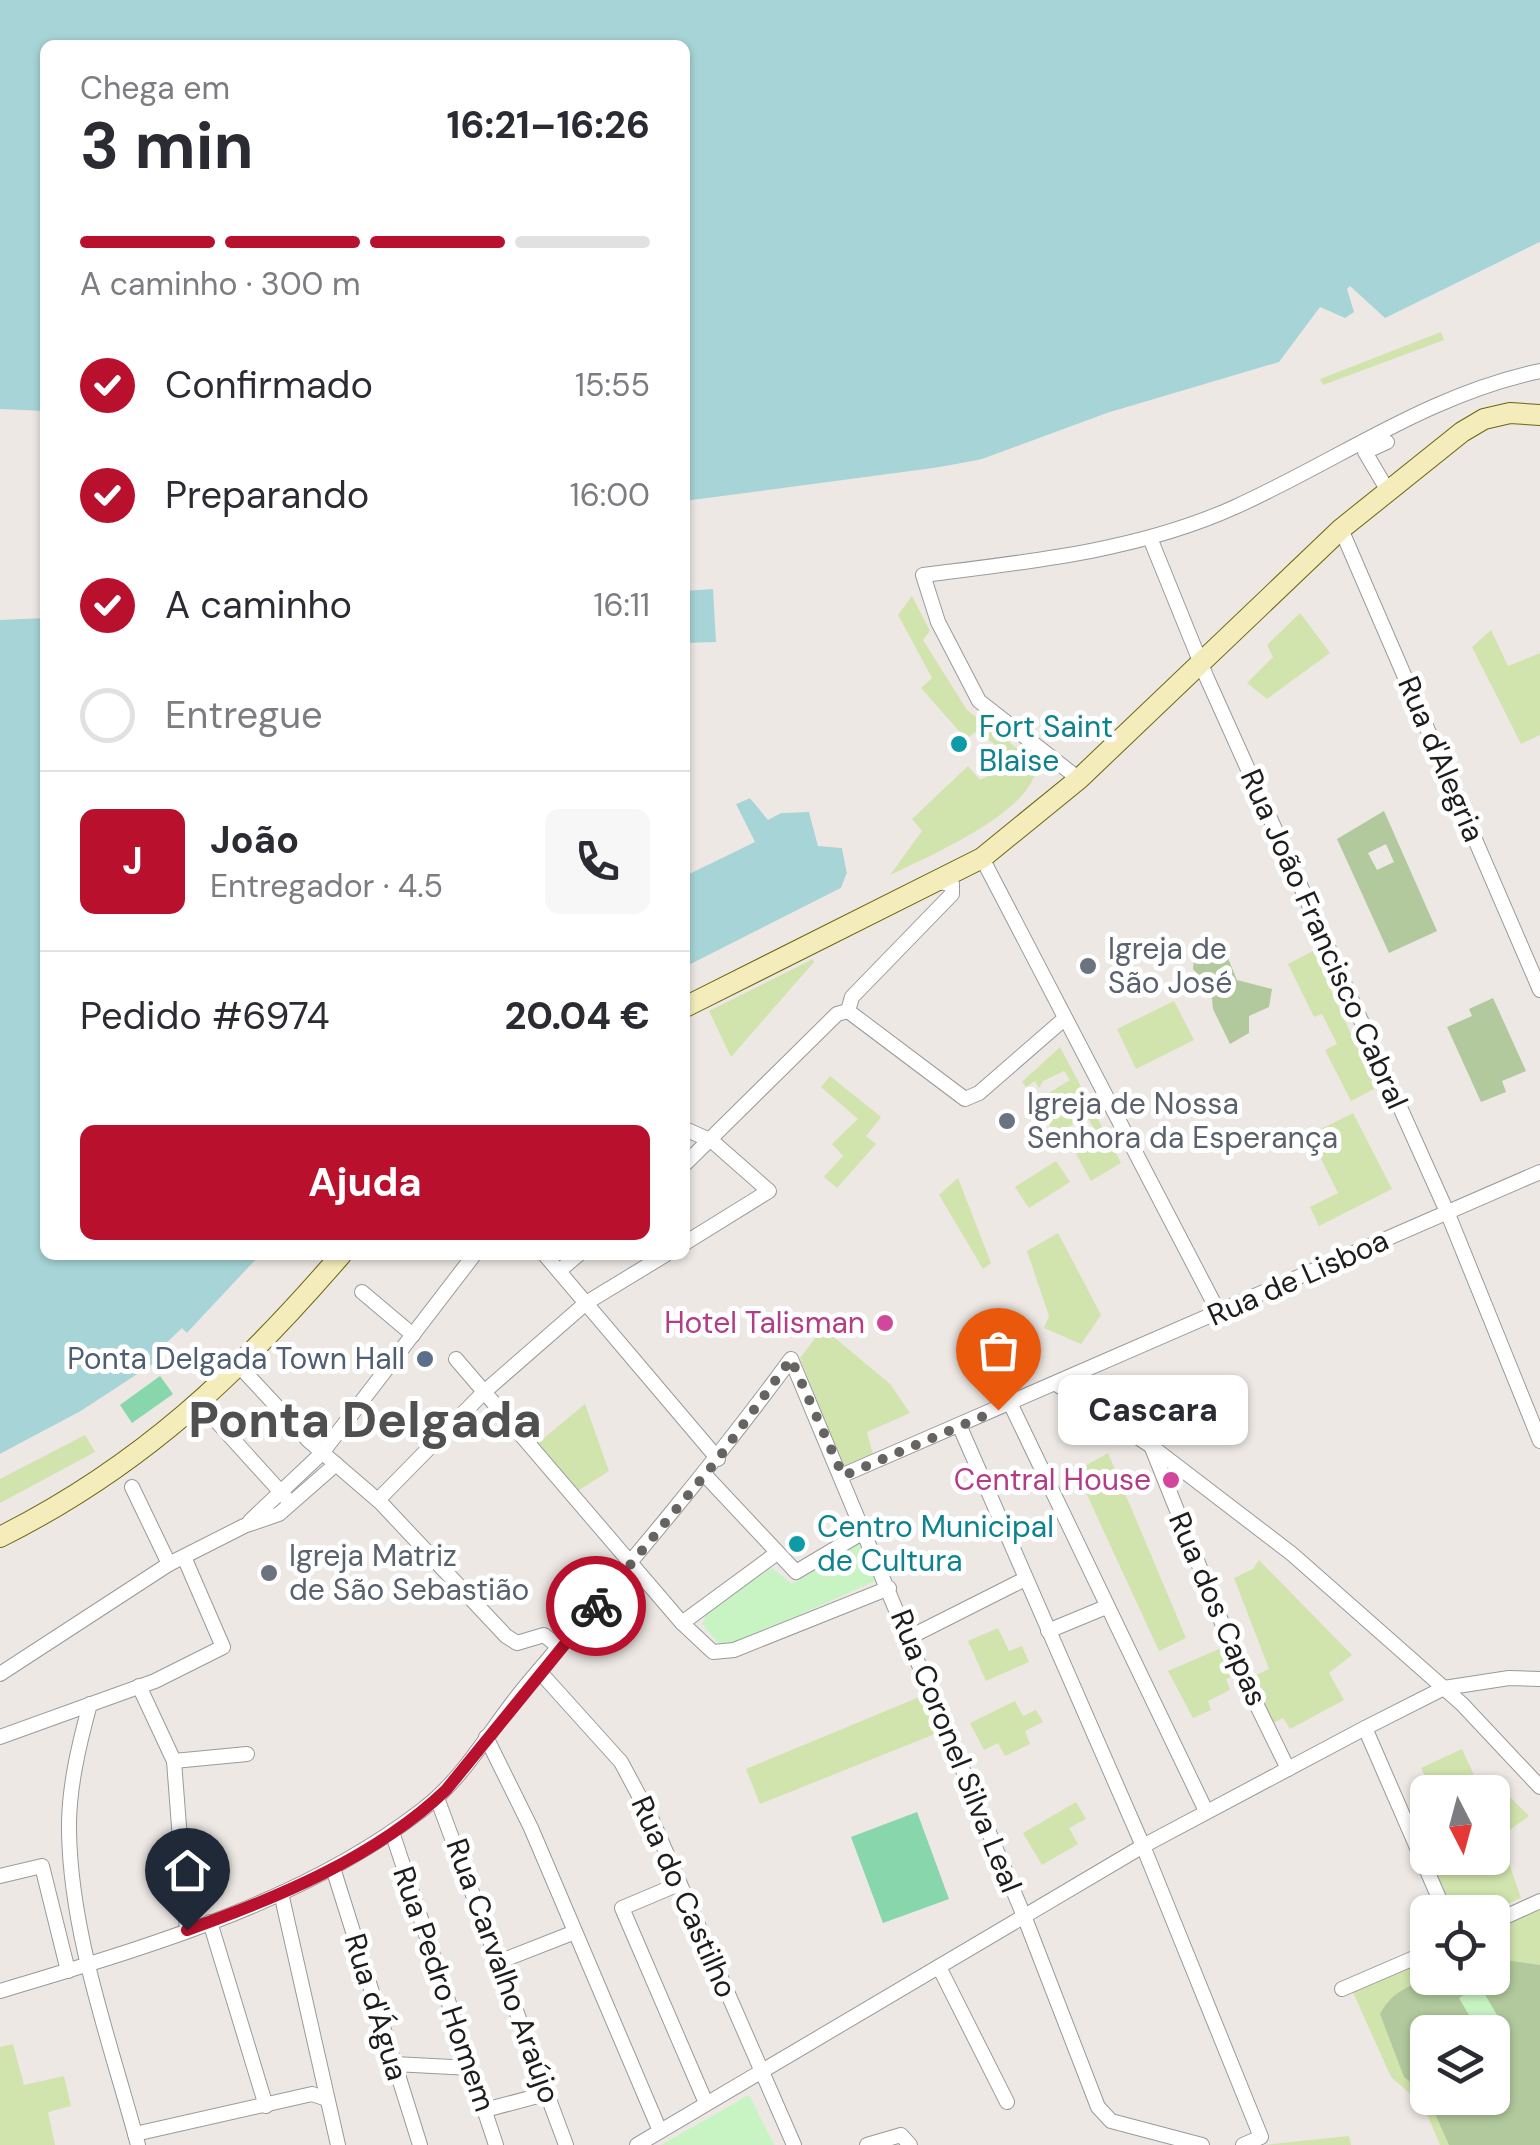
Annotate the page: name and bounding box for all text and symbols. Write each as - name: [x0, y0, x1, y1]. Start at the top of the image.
- text: Chega em: [80, 67, 230, 109]
- text: 16:21–16:26: [447, 100, 650, 150]
- text: 3 min: [80, 104, 254, 188]
- text: A caminho · 300 m: [80, 263, 360, 305]
- icon: check: [80, 358, 135, 413]
- text: Confirmado: [165, 360, 373, 410]
- text: 15:55: [575, 364, 650, 406]
- icon: check: [80, 468, 135, 523]
- text: Preparando: [165, 470, 369, 520]
- text: 16:00: [570, 474, 650, 516]
- icon: check: [80, 578, 135, 633]
- text: A caminho: [165, 580, 352, 630]
- text: 16:11: [593, 584, 650, 626]
- street label: Rua d'Alegria: [1389, 670, 1494, 847]
- text: Entregue: [165, 690, 323, 740]
- place label: Fort Saint Blaise: [979, 707, 1113, 780]
- marker: Fort Saint Blaise: [948, 733, 970, 755]
- street label: Rua João Francisco Cabral: [1232, 763, 1417, 1115]
- button: phone: [545, 809, 650, 914]
- text: João: [210, 815, 299, 865]
- text: J: [122, 836, 143, 886]
- text: Entregador · 4.5: [210, 865, 443, 907]
- place label: Igreja de São José: [1108, 929, 1232, 1002]
- marker: Igreja de São José: [1077, 955, 1099, 977]
- text: Pedido #6974: [80, 991, 330, 1041]
- text: 20.04 €: [505, 991, 650, 1041]
- place label: Igreja de Nossa Senhora da Esperança: [1027, 1084, 1338, 1157]
- marker: Igreja de Nossa Senhora da Esperança: [996, 1110, 1018, 1132]
- button: Ajuda: [80, 1125, 650, 1240]
- street label: Rua de Lisboa: [1201, 1220, 1394, 1335]
- place label: Hotel Talisman: [664, 1303, 865, 1342]
- pin: [956, 1308, 1041, 1411]
- marker: Hotel Talisman: [874, 1312, 896, 1334]
- icon: bag: [971, 1323, 1026, 1378]
- place label: Ponta Delgada Town Hall: [67, 1339, 405, 1378]
- marker: Ponta Delgada Town Hall: [414, 1348, 436, 1370]
- callout: Cascara: [1058, 1375, 1248, 1445]
- district label: Ponta Delgada: [188, 1387, 542, 1453]
- text: Cascara: [1088, 1389, 1218, 1431]
- place label: Central House: [954, 1460, 1151, 1499]
- marker: Central House: [1160, 1469, 1182, 1491]
- street label: Rua dos Capas: [1160, 1506, 1277, 1712]
- place label: Centro Municipal de Cultura: [817, 1507, 1054, 1580]
- marker: Centro Municipal de Cultura: [786, 1533, 808, 1555]
- place label: Igreja Matriz de São Sebastião: [289, 1536, 529, 1609]
- courier: [546, 1556, 646, 1656]
- marker: Igreja Matriz de São Sebastião: [258, 1562, 280, 1584]
- icon: bike: [569, 1579, 624, 1634]
- street label: Rua Coronel Silva Leal: [882, 1604, 1031, 1898]
- north arrow: [1410, 1775, 1510, 1875]
- map controls: [1410, 1775, 1510, 2115]
- street label: Rua do Castilho: [623, 1790, 746, 2004]
- pin: [145, 1828, 230, 1931]
- street label: Rua Carvalho Araújo: [437, 1833, 569, 2109]
- icon: home: [160, 1843, 215, 1898]
- street label: Rua Pedro Homem: [384, 1861, 505, 2117]
- button: locate: [1410, 1895, 1510, 1995]
- street label: Rua d'Água: [336, 1929, 417, 2085]
- button: layers: [1410, 2015, 1510, 2115]

